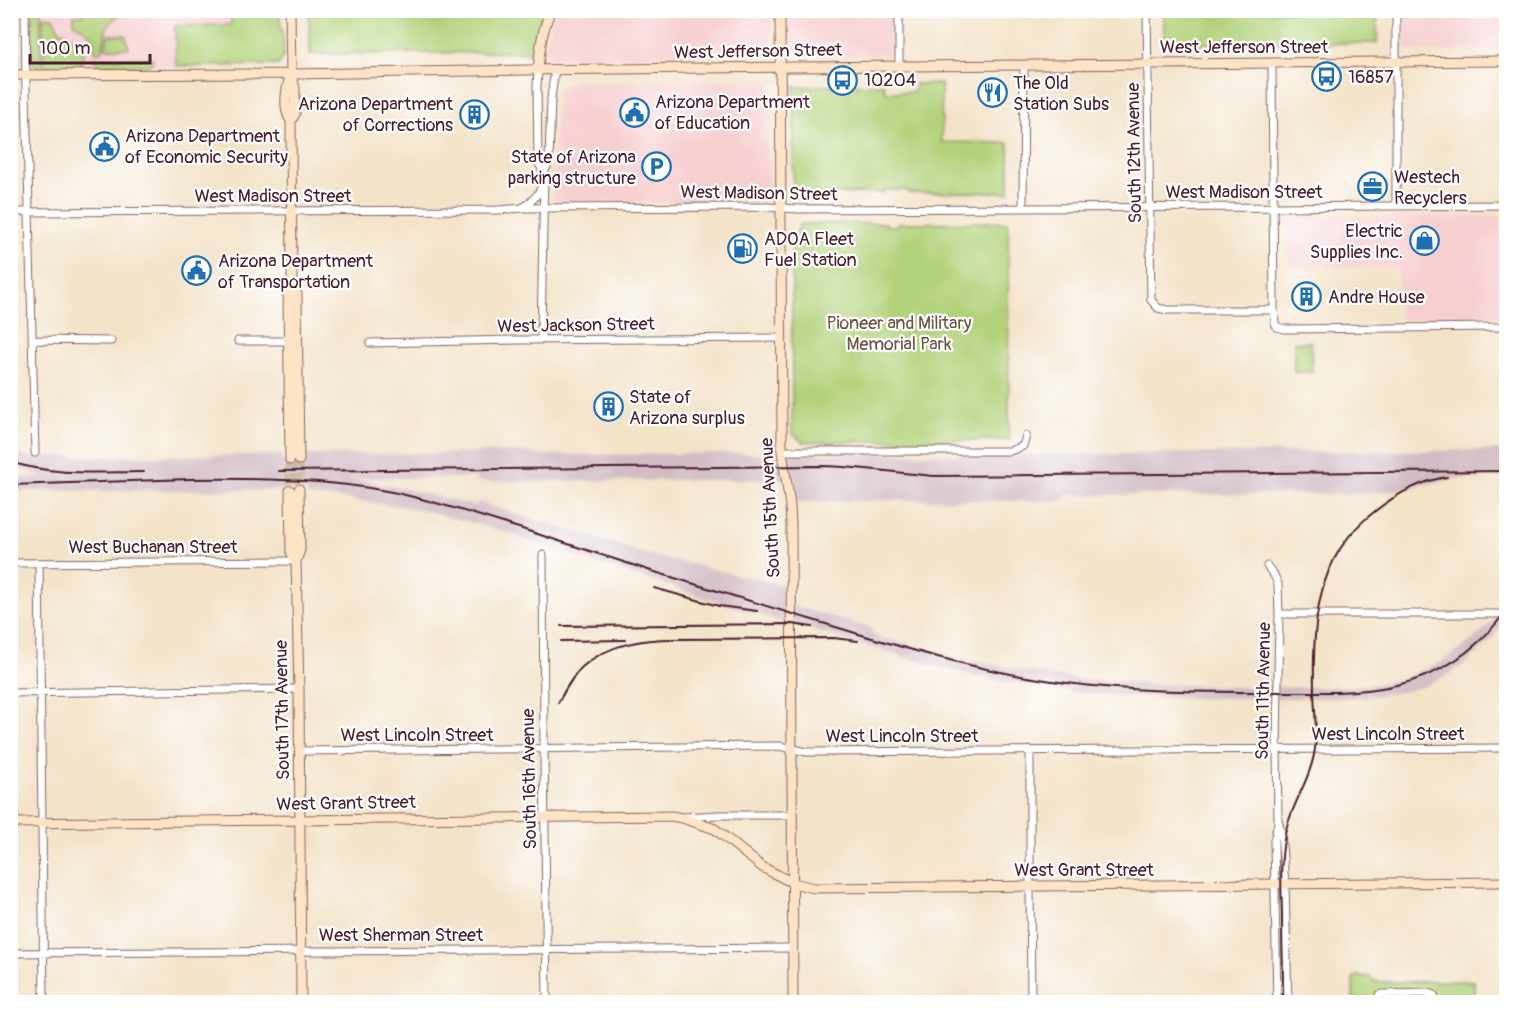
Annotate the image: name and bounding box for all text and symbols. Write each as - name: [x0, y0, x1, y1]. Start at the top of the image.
- scale bar: [30, 27, 150, 65]
- street label: West Jefferson Street: [1160, 36, 1329, 59]
- text: 100 m: [39, 37, 91, 60]
- street label: West Jefferson Street: [674, 39, 843, 64]
- bus stop icon: 16857: [1311, 61, 1343, 93]
- bus stop icon: 10204: [827, 64, 859, 96]
- place label: 16857: [1348, 66, 1394, 89]
- place label: 10204: [864, 69, 917, 92]
- place label: The Old Station Subs: [1013, 72, 1109, 116]
- restaurant icon: The Old Station Subs: [976, 77, 1008, 109]
- street label: South 12th Avenue: [1122, 82, 1147, 224]
- place label: Arizona Department of Education: [655, 91, 811, 135]
- place label: Arizona Department of Corrections: [298, 93, 454, 137]
- public building icon: Arizona Department of Education: [618, 96, 650, 128]
- building icon: Arizona Department of Corrections: [458, 98, 490, 130]
- place label: Arizona Department of Economic Security: [125, 125, 288, 169]
- public building icon: Arizona Department of Economic Security: [88, 130, 120, 162]
- place label: State of Arizona parking structure: [508, 146, 636, 190]
- parking icon: State of Arizona parking structure: [641, 151, 673, 183]
- place label: Westech Recyclers: [1394, 166, 1467, 210]
- office icon: Westech Recyclers: [1357, 171, 1389, 203]
- street label: West Madison Street: [680, 181, 839, 206]
- street label: West Madison Street: [1165, 181, 1323, 204]
- street label: West Madison Street: [194, 185, 352, 208]
- place label: Electric Supplies Inc.: [1310, 220, 1403, 264]
- shop icon: Electric Supplies Inc.: [1408, 225, 1440, 257]
- place label: ADOA Fleet Fuel Station: [764, 228, 857, 272]
- fuel station icon: ADOA Fleet Fuel Station: [727, 233, 759, 265]
- place label: Arizona Department of Transportation: [218, 250, 374, 294]
- public building icon: Arizona Department of Transportation: [181, 255, 213, 287]
- building icon: Andre House: [1291, 281, 1323, 313]
- place label: Andre House: [1328, 286, 1425, 309]
- park label: Pioneer and Military Memorial Park: [826, 312, 972, 356]
- street label: West Jackson Street: [497, 313, 656, 338]
- place label: State of Arizona surplus: [629, 386, 745, 430]
- building icon: State of Arizona surplus: [592, 391, 624, 423]
- street label: South 15th Avenue: [755, 437, 786, 579]
- street label: West Buchanan Street: [68, 536, 238, 559]
- street label: South 11th Avenue: [1251, 622, 1276, 760]
- street label: South 17th Avenue: [270, 640, 295, 780]
- street label: South 16th Avenue: [517, 708, 542, 850]
- street label: West Lincoln Street: [1312, 723, 1465, 746]
- street label: West Lincoln Street: [341, 724, 494, 747]
- street label: West Lincoln Street: [826, 725, 979, 748]
- street label: West Grant Street: [276, 791, 417, 816]
- street label: West Grant Street: [1014, 859, 1155, 882]
- street label: West Sherman Street: [319, 924, 484, 947]

